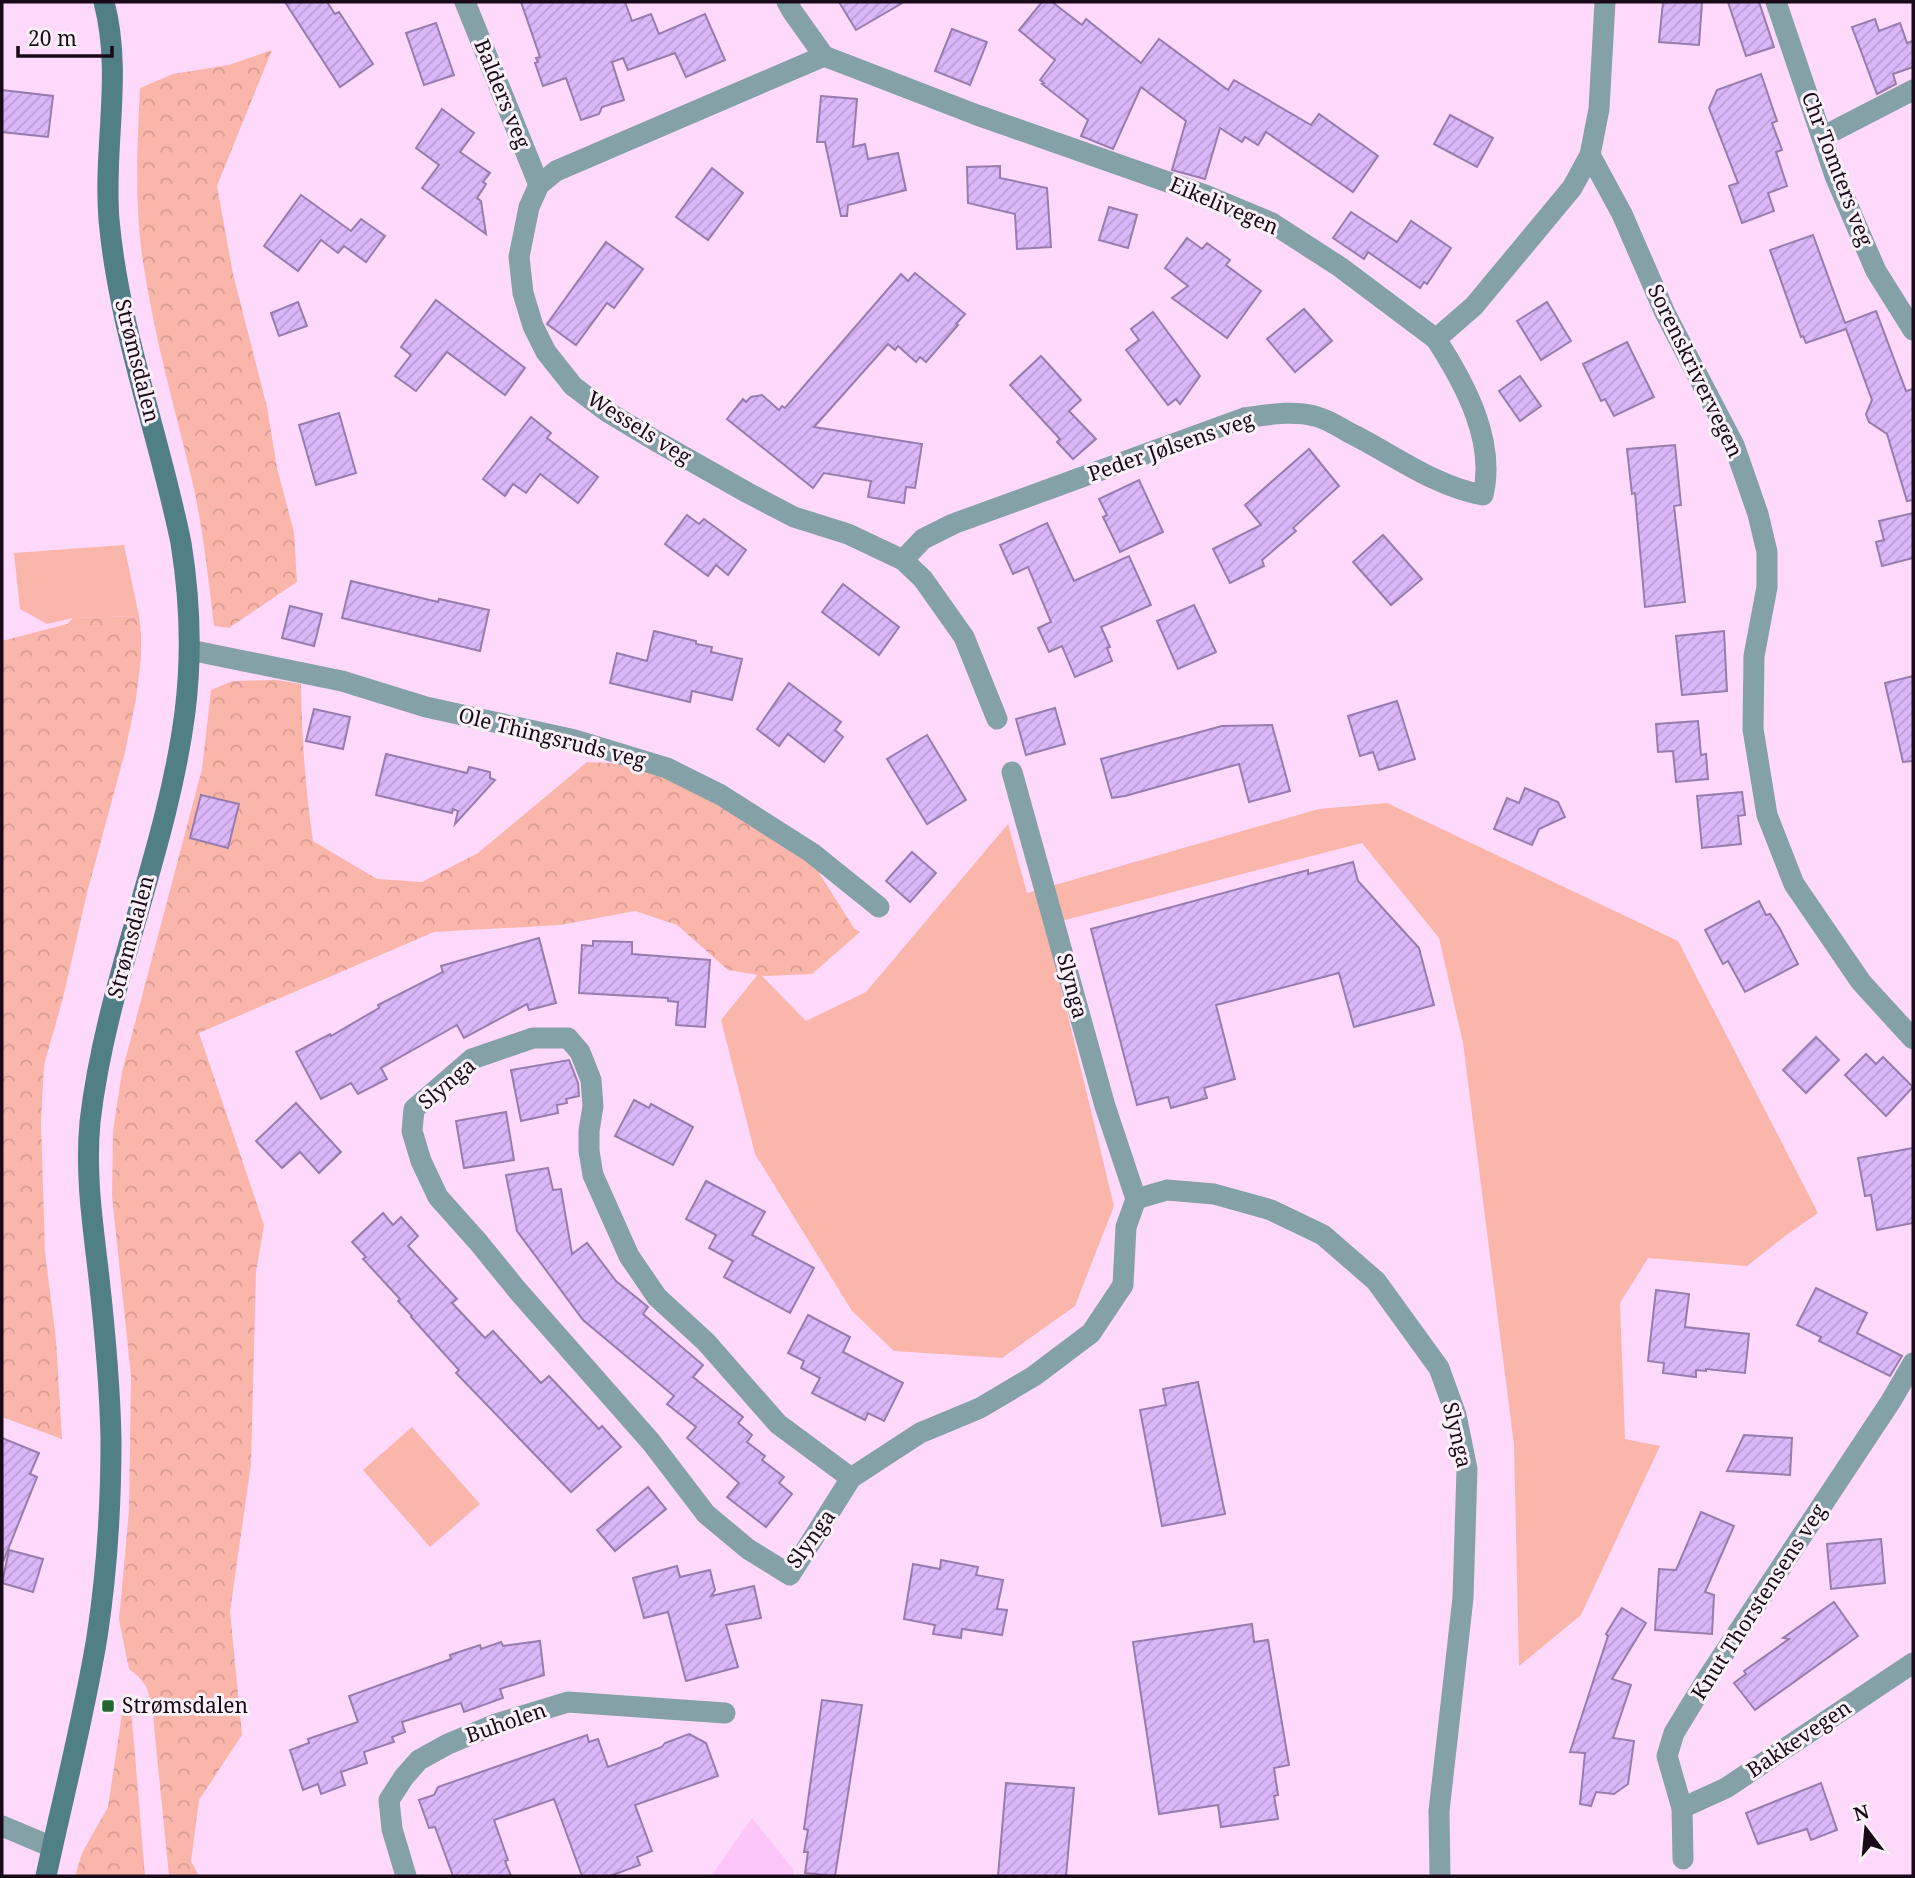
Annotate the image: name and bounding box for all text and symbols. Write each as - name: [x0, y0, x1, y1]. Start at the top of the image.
- scale bar: [18, 14, 112, 58]
- text: 20 m: [28, 24, 77, 52]
- street label: Balders veg: [468, 35, 538, 153]
- street label: Chr Tomters veg: [1796, 87, 1881, 251]
- street label: Eikelivegen: [1166, 170, 1283, 241]
- street label: Sorenskrivervegen: [1642, 279, 1750, 462]
- street label: Strømsdalen: [109, 296, 167, 425]
- street label: Wessels veg: [582, 384, 698, 471]
- street label: Peder Jølsens veg: [1084, 404, 1258, 488]
- street label: Ole Thingsruds veg: [456, 700, 649, 774]
- street label: Strømsdalen: [100, 872, 160, 1001]
- street label: Slynga: [1051, 950, 1095, 1021]
- street label: Slynga: [412, 1051, 481, 1115]
- street label: Slynga: [1437, 1399, 1479, 1470]
- street label: Knut Thorstensens veg: [1684, 1498, 1832, 1705]
- street label: Slynga: [779, 1503, 841, 1574]
- place label: Strømsdalen: [122, 1691, 248, 1719]
- street label: Bakkevegen: [1741, 1693, 1856, 1783]
- street label: Buholen: [461, 1695, 550, 1749]
- marker: Strømsdalen: [100, 1698, 116, 1714]
- north arrow: [1831, 1794, 1901, 1864]
- text: N: [1851, 1798, 1872, 1827]

